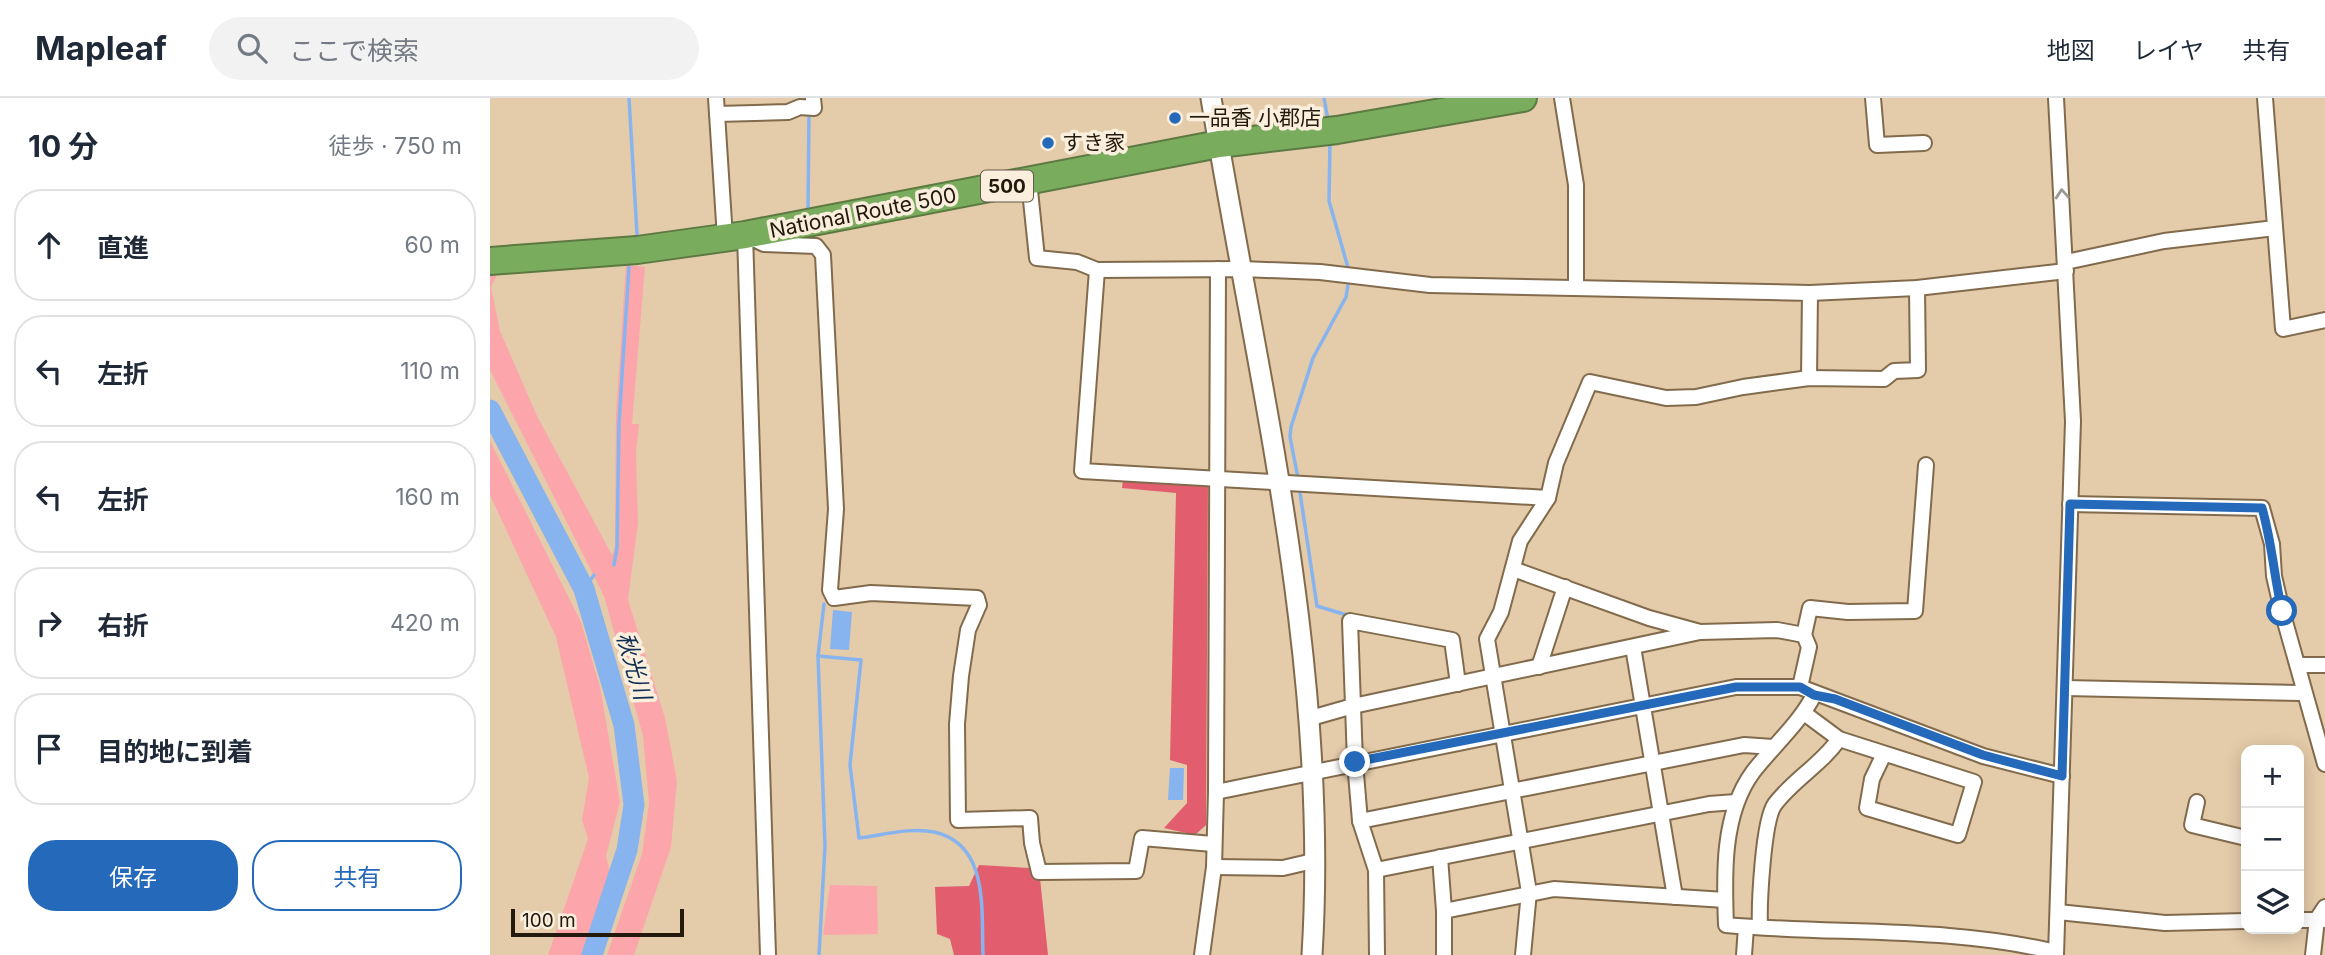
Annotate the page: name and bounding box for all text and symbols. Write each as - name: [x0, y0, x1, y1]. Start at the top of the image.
- search box: [209, 17, 699, 80]
- text: Mapleaf: [35, 28, 167, 68]
- icon: search: [233, 29, 271, 67]
- text: ここで検索: [289, 35, 419, 66]
- text: 地図: [2047, 36, 2095, 65]
- text: レイヤ: [2133, 36, 2204, 65]
- text: 共有: [2242, 36, 2290, 65]
- place label: 一品香 小郡店: [1189, 105, 1321, 130]
- marker: 一品香 小郡店: [1167, 110, 1183, 126]
- text: 10 分: [28, 128, 98, 164]
- place label: すき家: [1062, 130, 1125, 155]
- text: 徒歩 · 750 m: [329, 132, 462, 160]
- marker: すき家: [1040, 135, 1056, 151]
- road number: 500: [981, 170, 1033, 202]
- street label: National Route 500: [767, 182, 958, 243]
- one-way arrow: [2054, 188, 2069, 199]
- icon: ahead: [30, 226, 68, 264]
- text: 60 m: [405, 231, 460, 259]
- text: 直進: [97, 232, 149, 263]
- icon: left: [30, 352, 68, 390]
- text: 110 m: [400, 357, 460, 385]
- text: 左折: [97, 358, 149, 389]
- icon: left: [30, 478, 68, 516]
- text: 160 m: [395, 483, 460, 511]
- text: 左折: [97, 484, 149, 515]
- route start: [2266, 595, 2297, 626]
- icon: right: [30, 604, 68, 642]
- text: 420 m: [390, 609, 460, 637]
- text: 右折: [97, 610, 149, 641]
- water label: 秋光川: [611, 629, 658, 706]
- icon: arrive: [30, 730, 68, 768]
- text: 目的地に到着: [97, 736, 253, 767]
- map controls: [2241, 745, 2304, 934]
- button: +: [2241, 745, 2304, 808]
- route end: [1339, 746, 1370, 777]
- button: −: [2241, 808, 2304, 871]
- button: 保存: [28, 840, 238, 911]
- button: 共有: [252, 840, 462, 911]
- button: layers: [2241, 871, 2304, 934]
- scale bar: [511, 906, 684, 938]
- text: 100 m: [522, 909, 576, 932]

